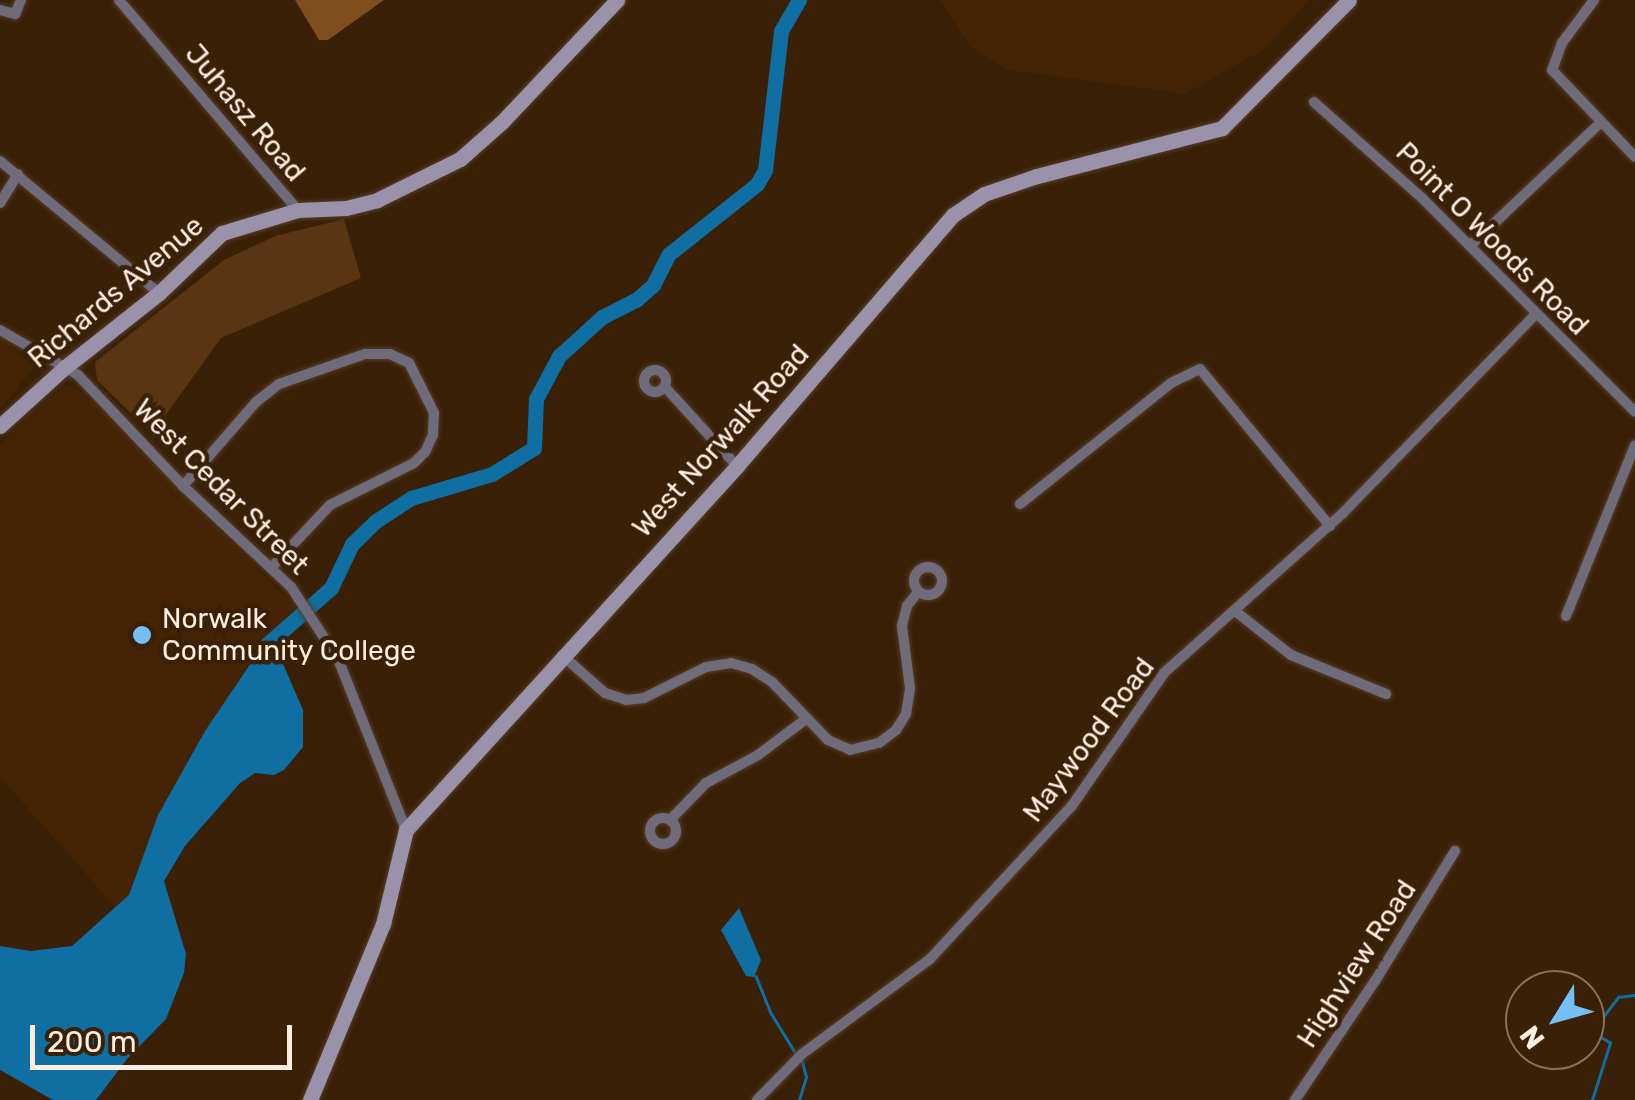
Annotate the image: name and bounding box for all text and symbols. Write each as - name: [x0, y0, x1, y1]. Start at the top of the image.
- street label: Juhasz Road: [178, 38, 312, 188]
- street label: Point O Woods Road: [1388, 135, 1596, 343]
- street label: Richards Avenue: [21, 209, 211, 375]
- street label: West Norwalk Road: [626, 338, 816, 544]
- street label: West Cedar Street: [126, 392, 316, 582]
- place label: Norwalk Community College: [162, 602, 417, 668]
- marker: Norwalk Community College: [131, 624, 153, 646]
- street label: Maywood Road: [1016, 651, 1162, 829]
- street label: Highview Road: [1290, 874, 1424, 1054]
- north arrow: [1505, 970, 1605, 1070]
- scale bar: [35, 1005, 298, 1067]
- text: N: [1513, 1019, 1551, 1055]
- text: 200 m: [47, 1024, 137, 1060]

